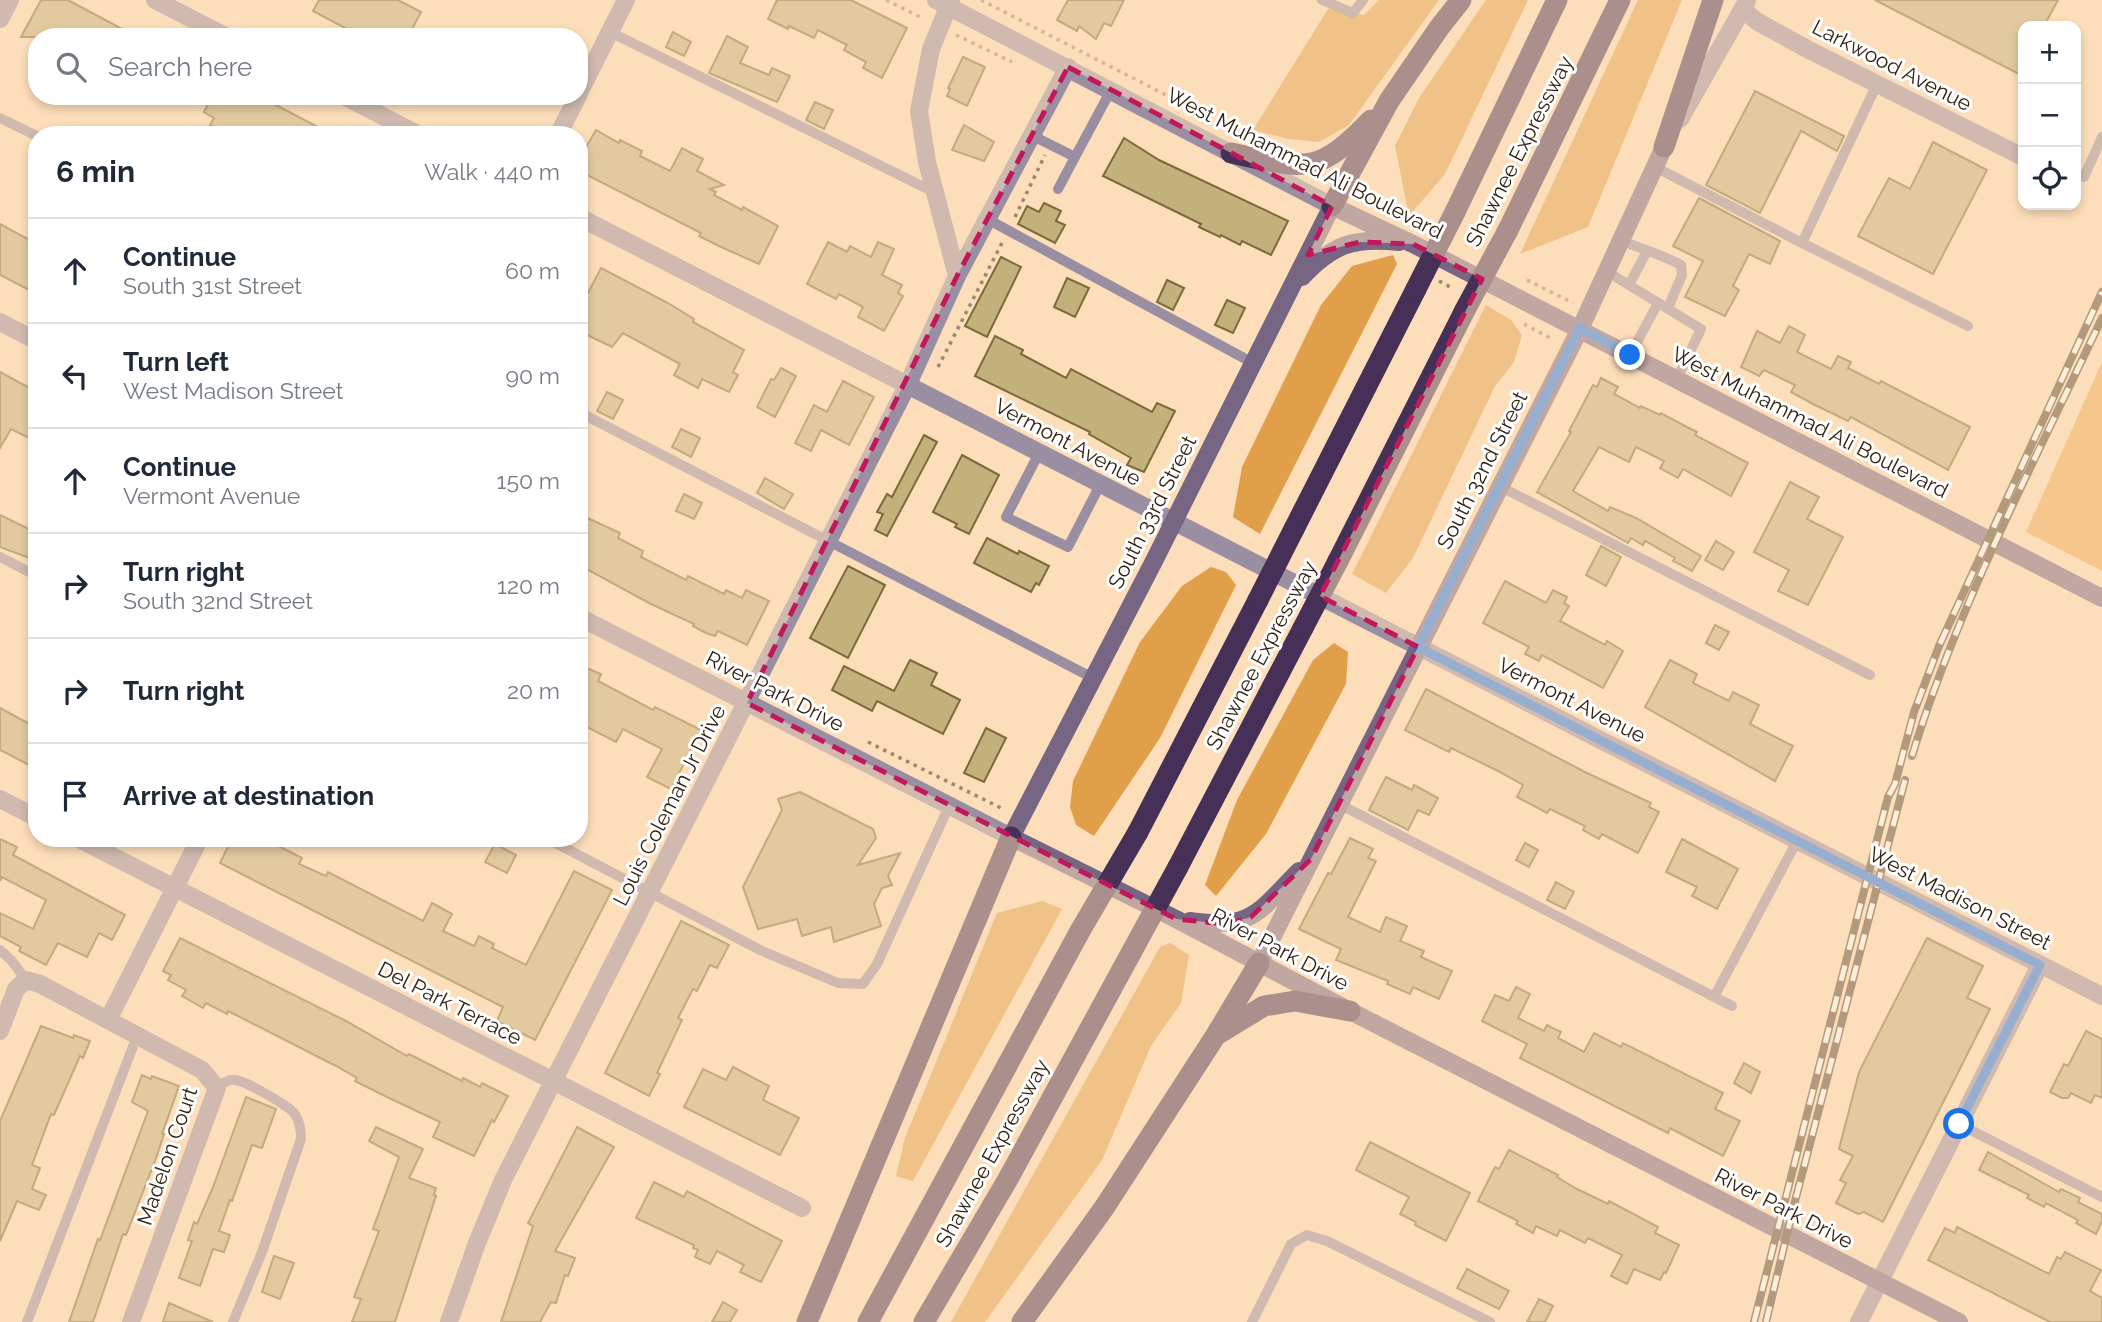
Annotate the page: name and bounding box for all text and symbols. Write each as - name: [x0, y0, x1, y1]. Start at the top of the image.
- street label: Larkwood Avenue: [1808, 14, 1976, 116]
- map controls: [2018, 21, 2081, 210]
- button: +: [2018, 21, 2081, 84]
- search box: [28, 28, 588, 105]
- icon: search: [52, 48, 90, 86]
- text: Search here: [108, 52, 252, 82]
- street label: Shawnee Expressway: [1460, 52, 1578, 250]
- street label: West Muhammad Ali Boulevard: [1163, 82, 1447, 244]
- button: −: [2018, 84, 2081, 147]
- button: locate: [2018, 147, 2081, 210]
- text: 6 min: [56, 154, 135, 189]
- text: Walk · 440 m: [424, 158, 560, 185]
- text: Continue: [123, 242, 236, 272]
- icon: ahead: [56, 252, 94, 290]
- text: 60 m: [505, 257, 560, 284]
- text: South 31st Street: [123, 272, 302, 299]
- route end: [1614, 339, 1645, 370]
- street label: West Muhammad Ali Boulevard: [1668, 341, 1952, 503]
- text: Turn left: [123, 347, 229, 377]
- icon: left: [56, 357, 94, 395]
- text: 90 m: [505, 362, 560, 389]
- text: West Madison Street: [123, 377, 343, 404]
- street label: South 32nd Street: [1432, 387, 1532, 553]
- street label: Vermont Avenue: [991, 393, 1145, 491]
- street label: South 33rd Street: [1103, 431, 1201, 593]
- text: Continue: [123, 452, 236, 482]
- icon: ahead: [56, 462, 94, 500]
- text: 150 m: [497, 467, 560, 494]
- text: Vermont Avenue: [123, 482, 300, 509]
- street label: Shawnee Expressway: [1201, 556, 1321, 754]
- text: Turn right: [123, 557, 244, 587]
- icon: right: [56, 567, 94, 605]
- text: 120 m: [497, 572, 560, 599]
- text: South 32nd Street: [123, 587, 313, 614]
- street label: River Park Drive: [702, 645, 848, 737]
- street label: Vermont Avenue: [1494, 652, 1650, 748]
- icon: right: [56, 672, 94, 710]
- text: Turn right: [123, 676, 244, 706]
- text: 20 m: [507, 677, 560, 704]
- street label: Louis Coleman Jr Drive: [607, 700, 731, 910]
- icon: arrive: [56, 777, 94, 815]
- text: Arrive at destination: [123, 781, 374, 811]
- street label: West Madison Street: [1865, 841, 2055, 955]
- street label: River Park Drive: [1207, 902, 1353, 996]
- street label: Del Park Terrace: [374, 956, 526, 1050]
- street label: Shawnee Expressway: [930, 1055, 1054, 1251]
- street label: Madelon Court: [132, 1084, 202, 1228]
- route start: [1943, 1108, 1974, 1139]
- street label: River Park Drive: [1711, 1162, 1857, 1254]

